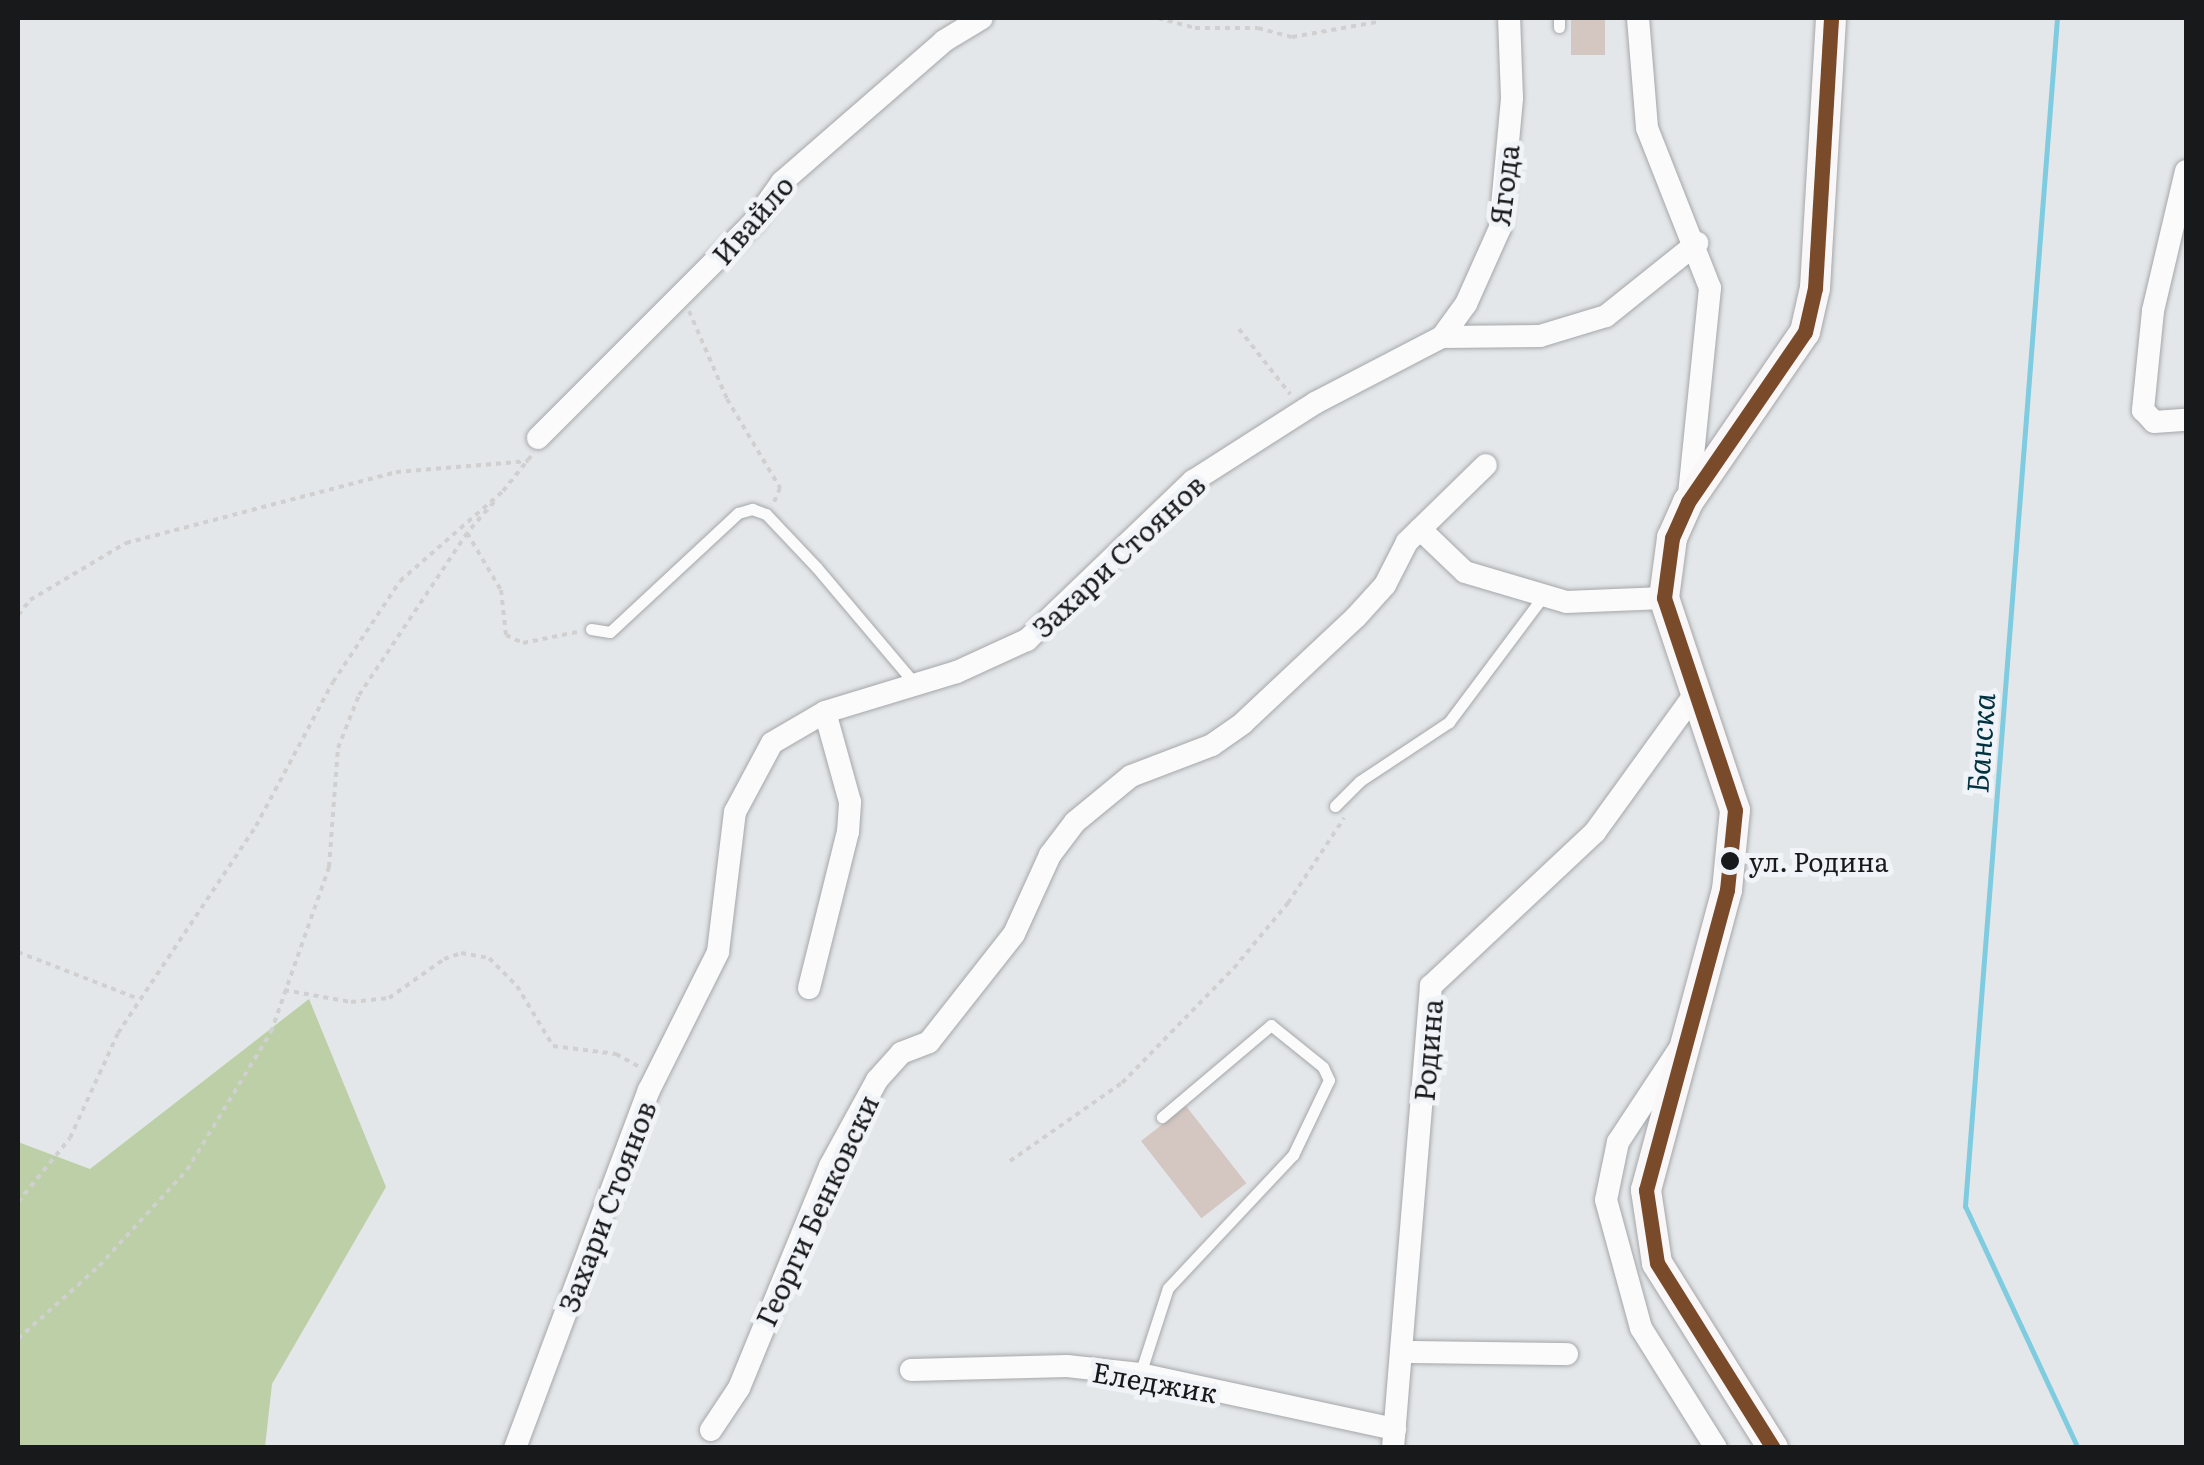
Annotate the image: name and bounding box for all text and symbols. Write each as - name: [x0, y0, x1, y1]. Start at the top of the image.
- street label: Ягода: [1481, 143, 1525, 227]
- street label: Ивайло: [704, 168, 800, 270]
- street label: Захари Стоянов: [1025, 467, 1211, 643]
- water label: Банска: [1958, 692, 2000, 794]
- place label: ул. Родина: [1749, 845, 1888, 877]
- marker: ул. Родина: [1720, 851, 1740, 871]
- street label: Родина: [1406, 997, 1448, 1103]
- street label: Георги Бенковски: [748, 1089, 884, 1331]
- street label: Захари Стоянов: [550, 1096, 662, 1316]
- street label: Еледжик: [1090, 1354, 1220, 1408]

